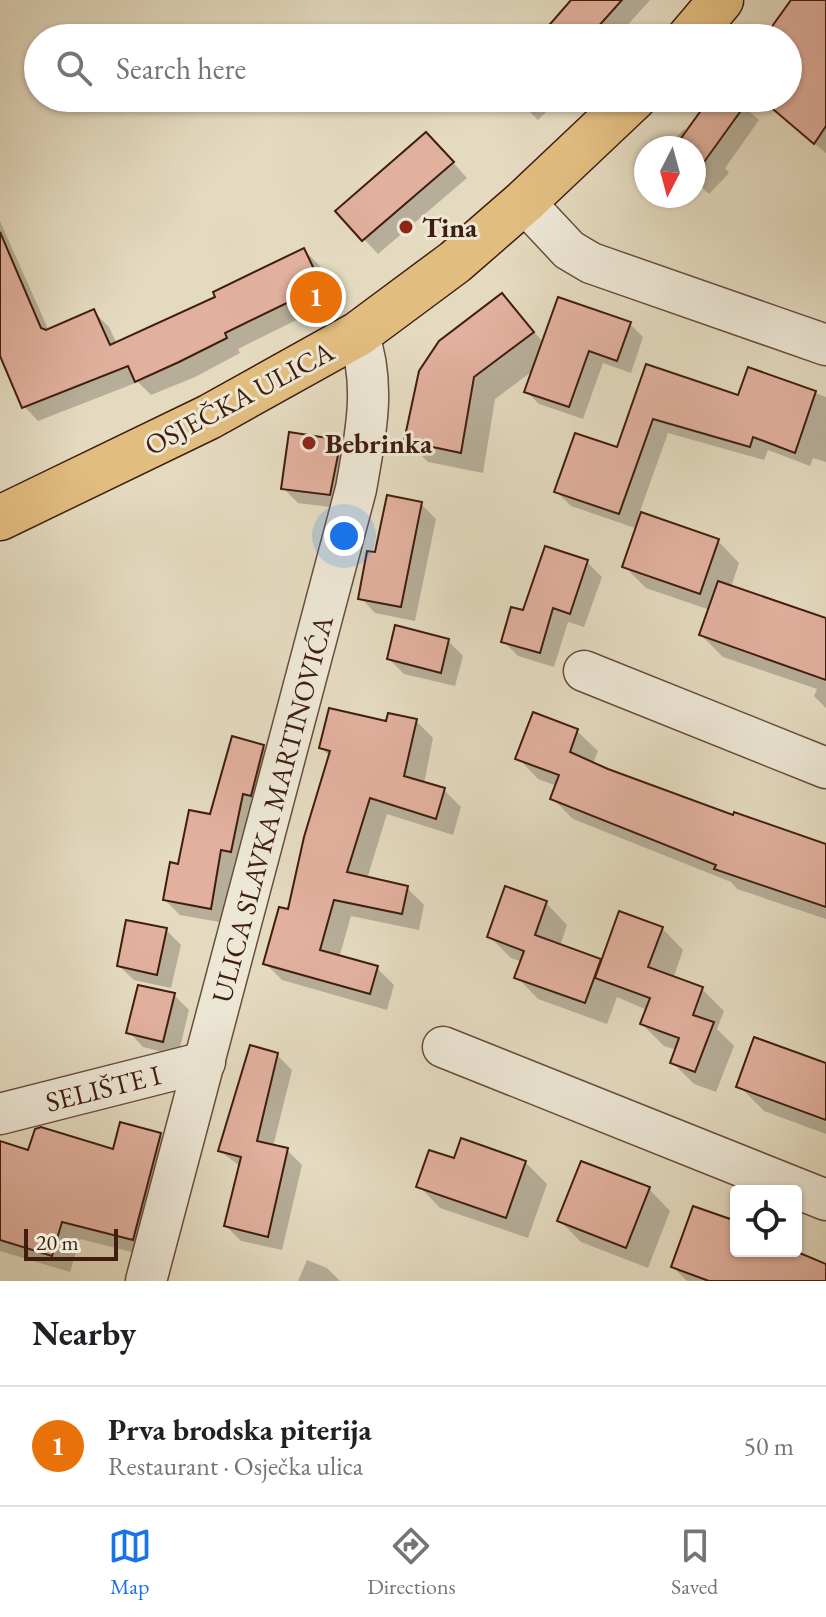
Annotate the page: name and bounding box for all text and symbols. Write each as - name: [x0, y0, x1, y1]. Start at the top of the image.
- search box: [24, 24, 802, 112]
- icon: search: [52, 46, 96, 90]
- text: Search here: [116, 49, 246, 88]
- north arrow: [634, 136, 706, 208]
- place label: Tina: [422, 209, 478, 245]
- marker: Tina: [397, 218, 415, 236]
- pin: 1: [290, 267, 342, 327]
- street label: OSJEČKA ULICA: [138, 333, 340, 463]
- place label: Bebrinka: [325, 425, 433, 461]
- marker: Bebrinka: [300, 434, 318, 452]
- your location: [324, 516, 364, 556]
- street label: ULICA SLAVKA MARTINOVIĆA: [203, 611, 341, 1007]
- street label: SELIŠTE I: [42, 1056, 165, 1120]
- map controls: [730, 1185, 802, 1257]
- button: locate: [730, 1185, 802, 1257]
- scale bar: [24, 1225, 118, 1261]
- text: 20 m: [36, 1228, 79, 1257]
- text: Nearby: [32, 1311, 136, 1355]
- text: Prva brodska piterija: [108, 1410, 372, 1449]
- text: 1: [51, 1429, 65, 1463]
- text: 50 m: [744, 1429, 794, 1463]
- text: Restaurant · Osječka ulica: [108, 1449, 363, 1483]
- tab: Map: [108, 1524, 152, 1601]
- tab: Directions: [367, 1524, 456, 1601]
- tab: Saved: [671, 1524, 718, 1601]

